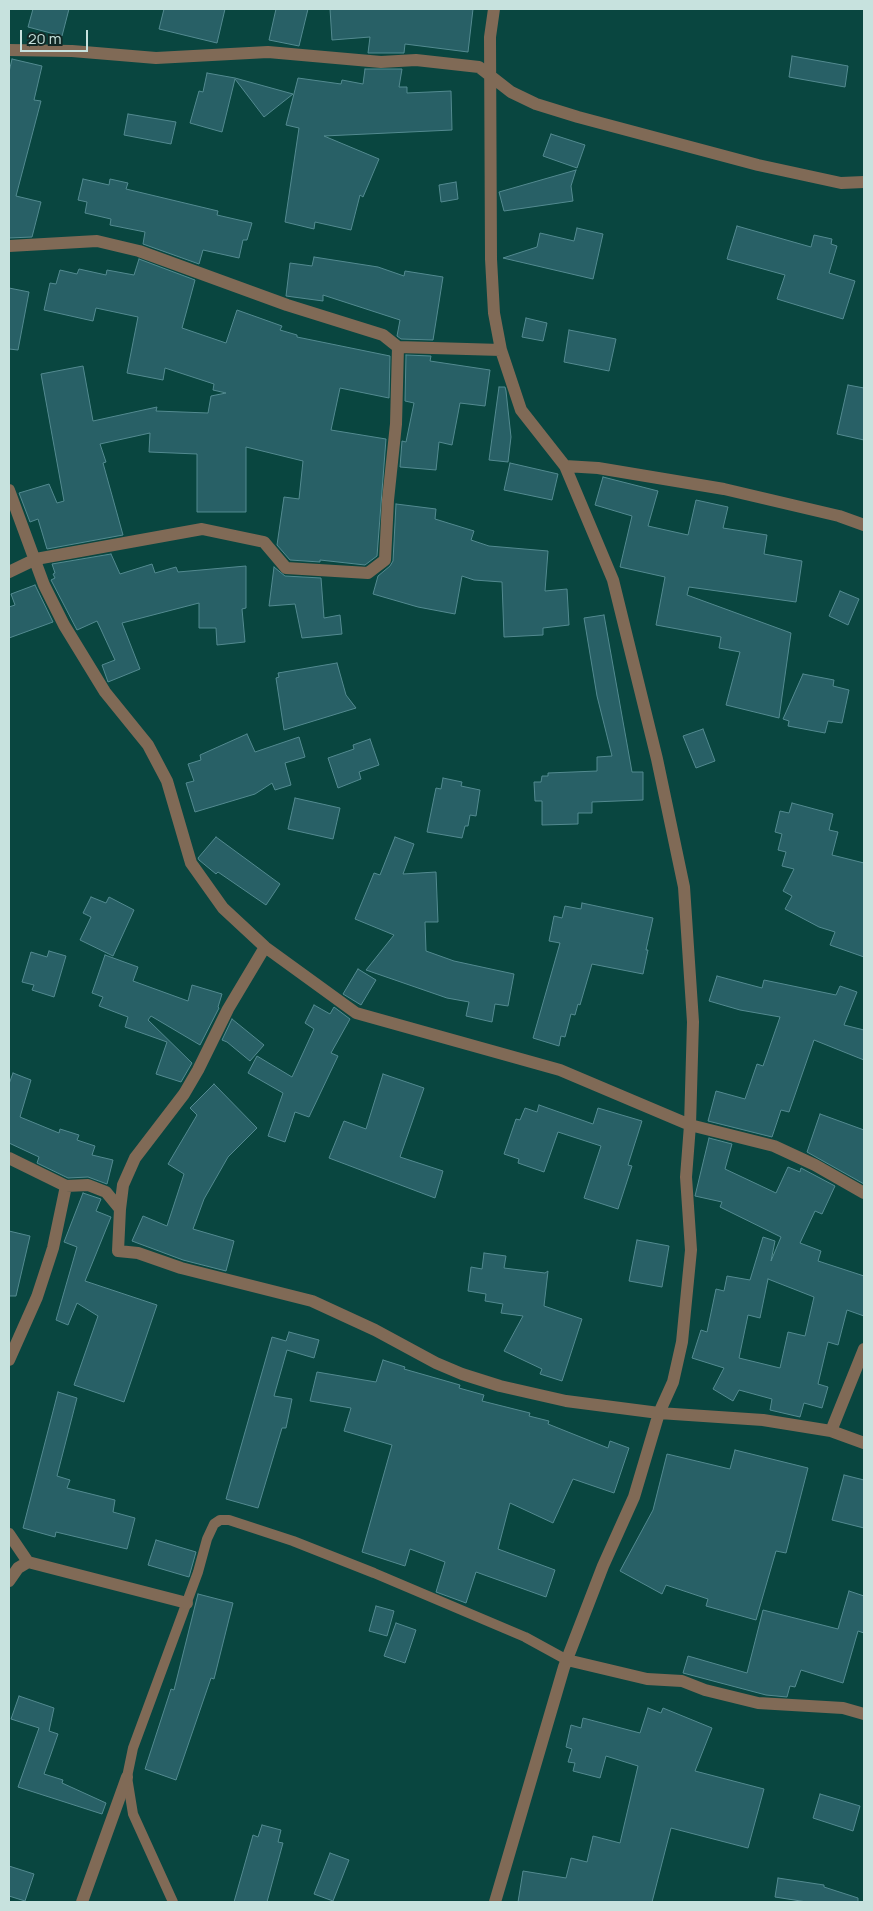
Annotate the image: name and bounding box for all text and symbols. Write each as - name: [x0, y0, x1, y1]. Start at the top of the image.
- scale bar: [22, 20, 90, 52]
- text: 20 m: [28, 28, 61, 49]

